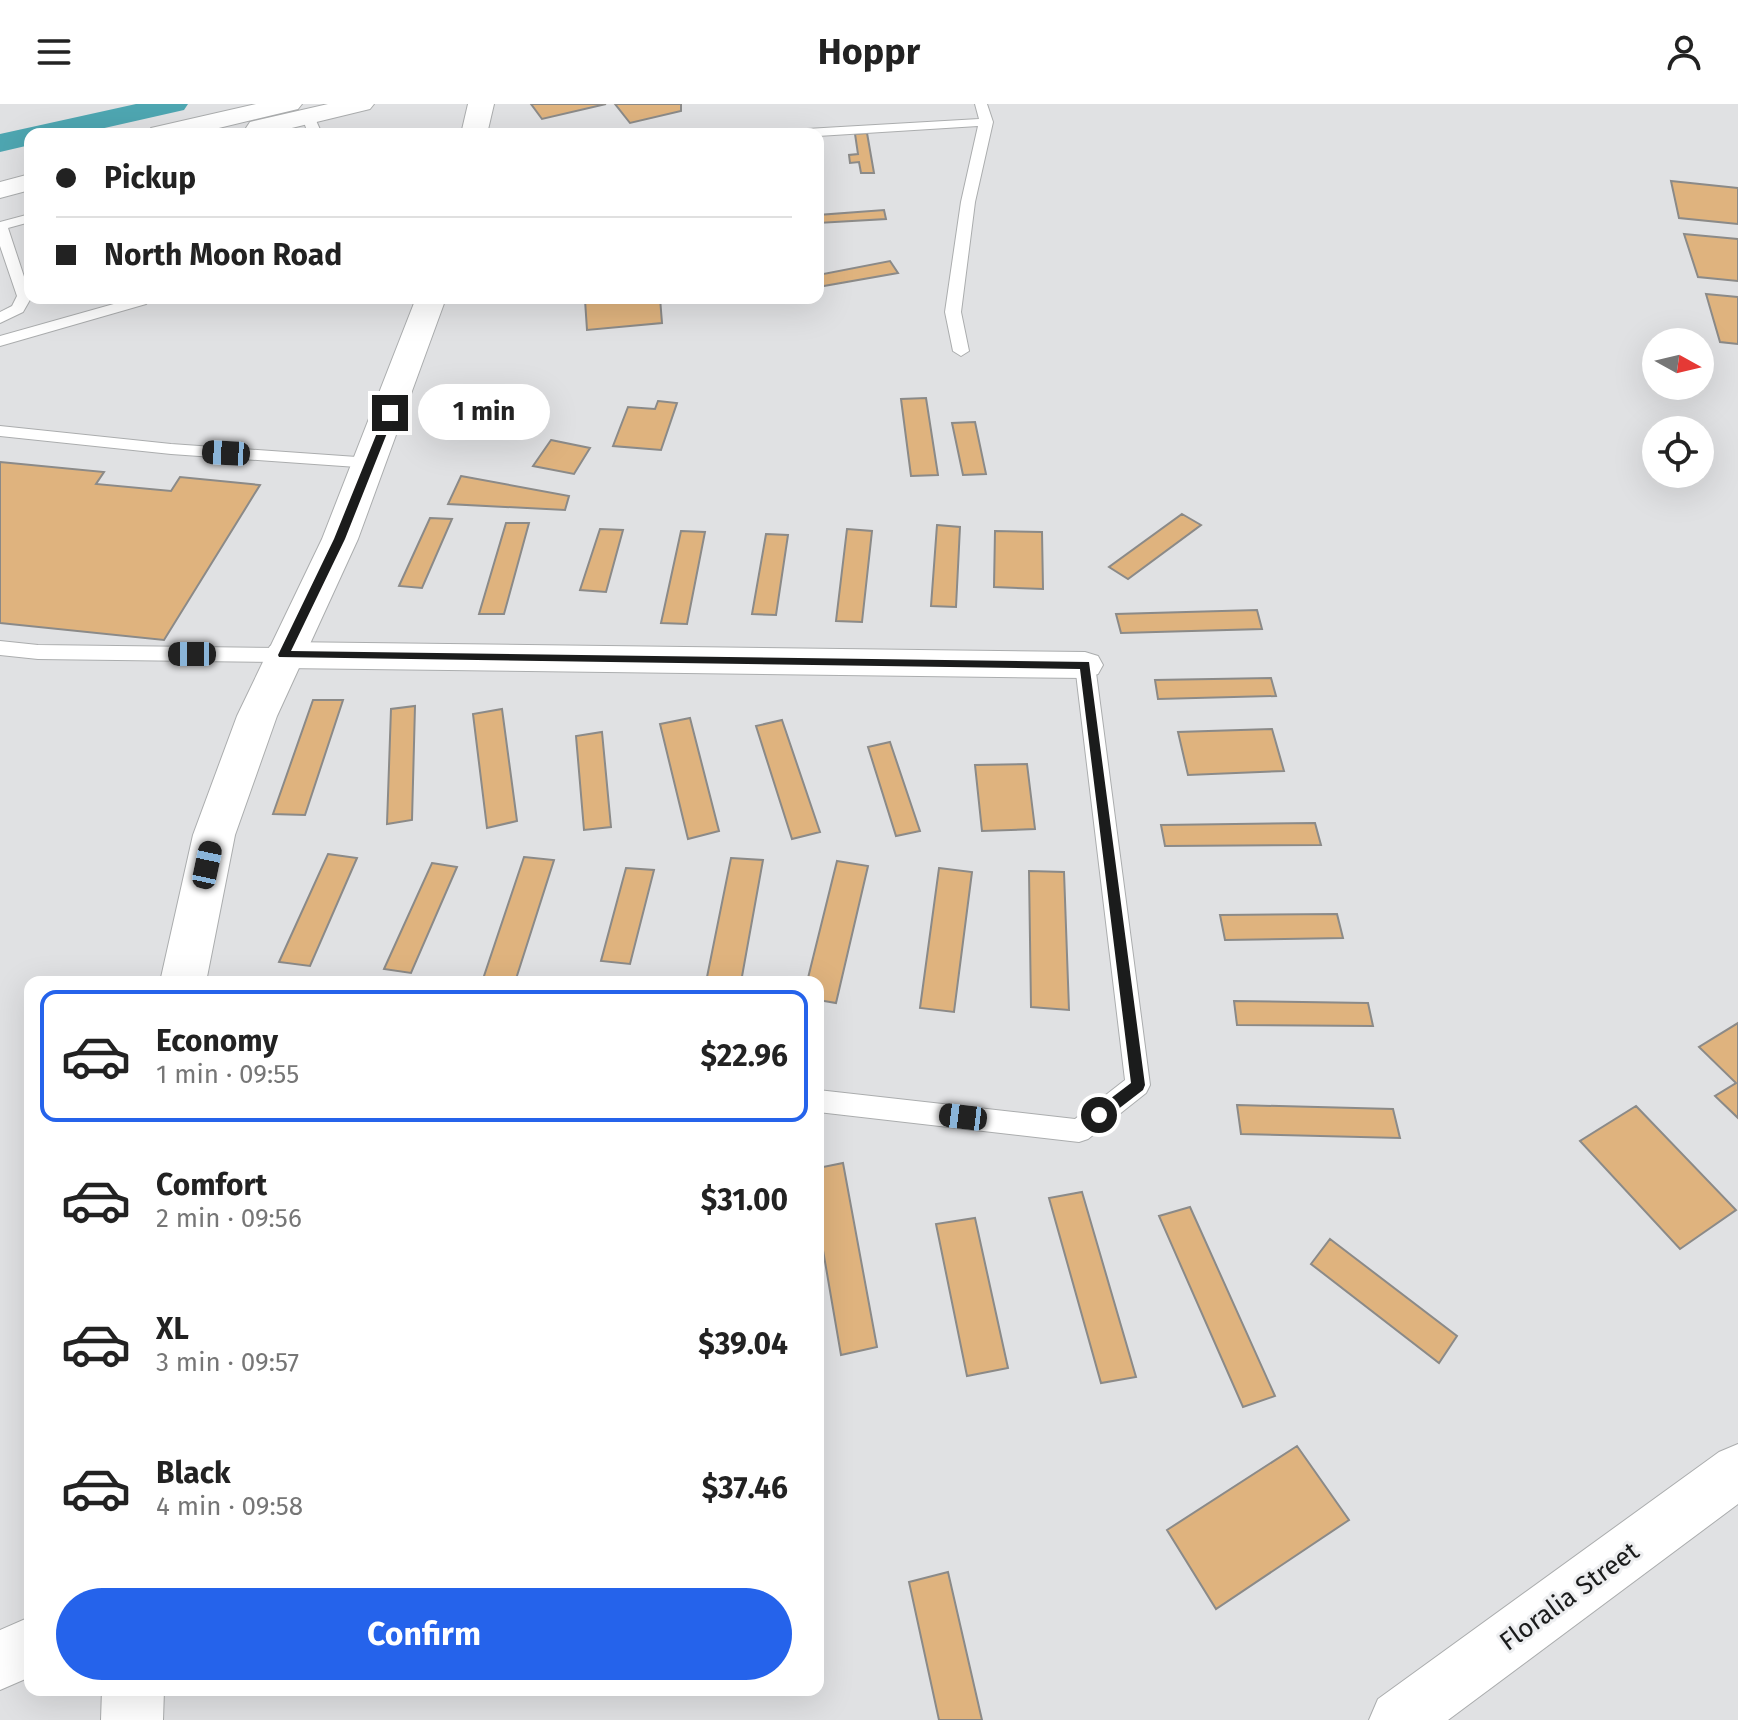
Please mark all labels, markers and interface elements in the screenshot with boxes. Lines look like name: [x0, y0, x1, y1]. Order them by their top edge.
icon: menu: [32, 30, 76, 74]
text: Hoppr: [818, 30, 920, 74]
icon: person: [1662, 30, 1706, 74]
text: Pickup: [104, 160, 196, 196]
text: North Moon Road: [104, 237, 342, 273]
north arrow: [1642, 328, 1714, 400]
map controls: [1642, 328, 1714, 488]
callout: 1 min: [418, 385, 550, 441]
route end: [372, 395, 408, 431]
text: 1 min: [453, 396, 515, 427]
button: locate: [1642, 416, 1714, 488]
car: [201, 440, 251, 466]
car: [168, 642, 216, 666]
car: [190, 839, 224, 891]
icon: car: [60, 1020, 132, 1092]
text: Economy: [156, 1023, 278, 1059]
text: $22.96: [701, 1038, 788, 1074]
text: 1 min · 09:55: [156, 1059, 299, 1090]
route start: [1081, 1097, 1117, 1133]
car: [938, 1102, 988, 1132]
icon: car: [60, 1164, 132, 1236]
text: Comfort: [156, 1167, 267, 1203]
text: $31.00: [701, 1182, 788, 1218]
text: 2 min · 09:56: [156, 1203, 302, 1234]
icon: car: [60, 1308, 132, 1380]
text: XL: [156, 1311, 189, 1347]
text: $39.04: [698, 1326, 788, 1362]
text: 3 min · 09:57: [156, 1347, 299, 1378]
icon: car: [60, 1452, 132, 1524]
text: Black: [156, 1455, 231, 1491]
text: $37.46: [702, 1470, 788, 1506]
text: 4 min · 09:58: [156, 1491, 303, 1522]
street label: Floralia Street: [1494, 1535, 1646, 1657]
button: Confirm: [56, 1588, 792, 1680]

